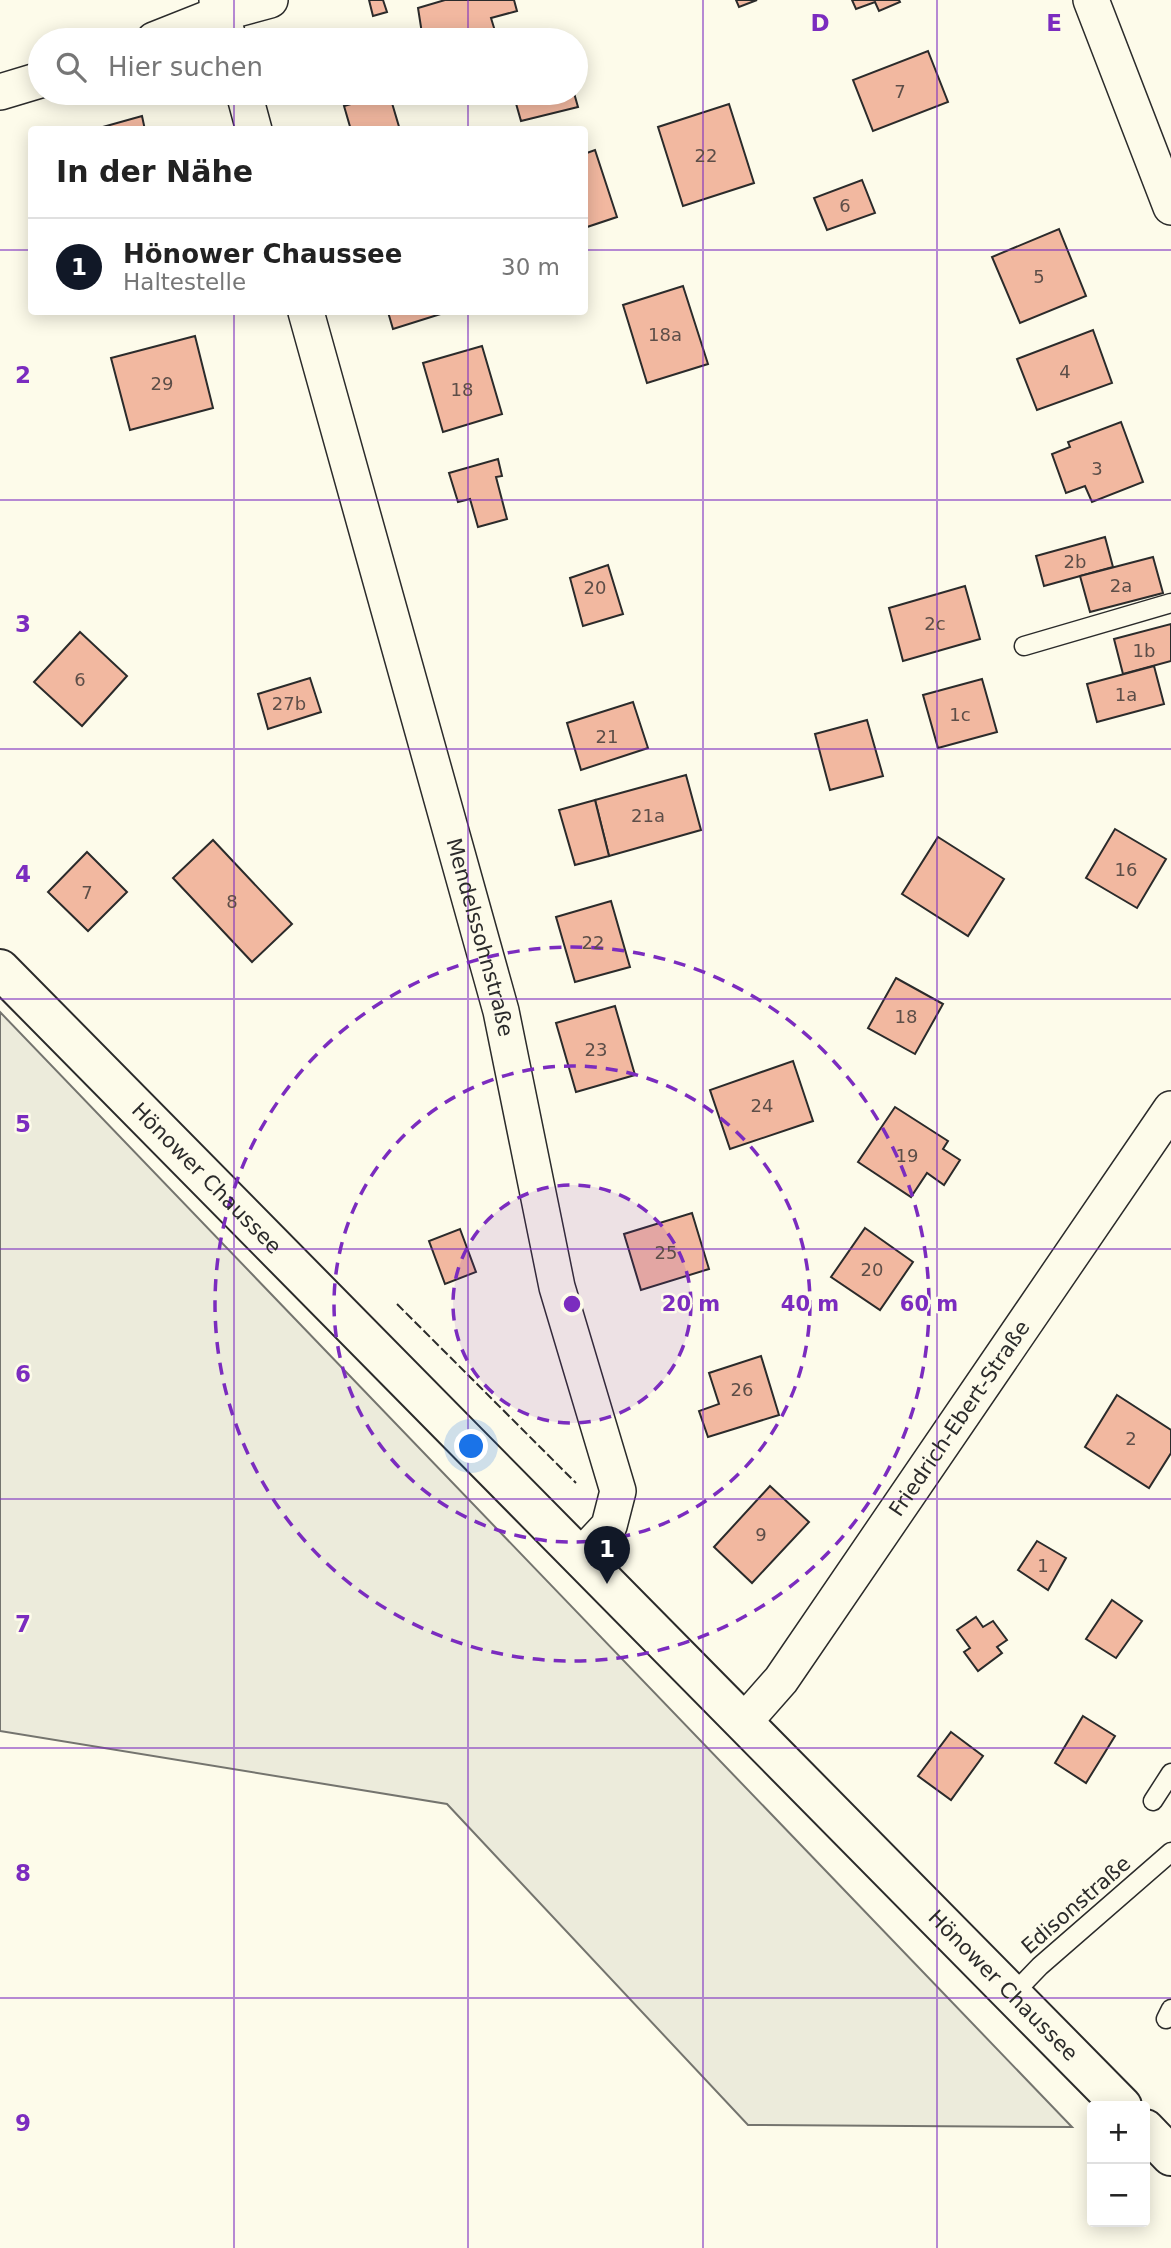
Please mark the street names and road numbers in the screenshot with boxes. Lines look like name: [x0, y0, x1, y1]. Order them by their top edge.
street label: Mendelssohnstraße: [441, 835, 518, 1039]
street label: Hönower Chaussee: [127, 1098, 286, 1259]
street label: Friedrich-Ebert-Straße: [884, 1316, 1035, 1521]
street label: Edisonstraße: [1017, 1851, 1135, 1959]
street label: Hönower Chaussee: [923, 1905, 1083, 2066]

